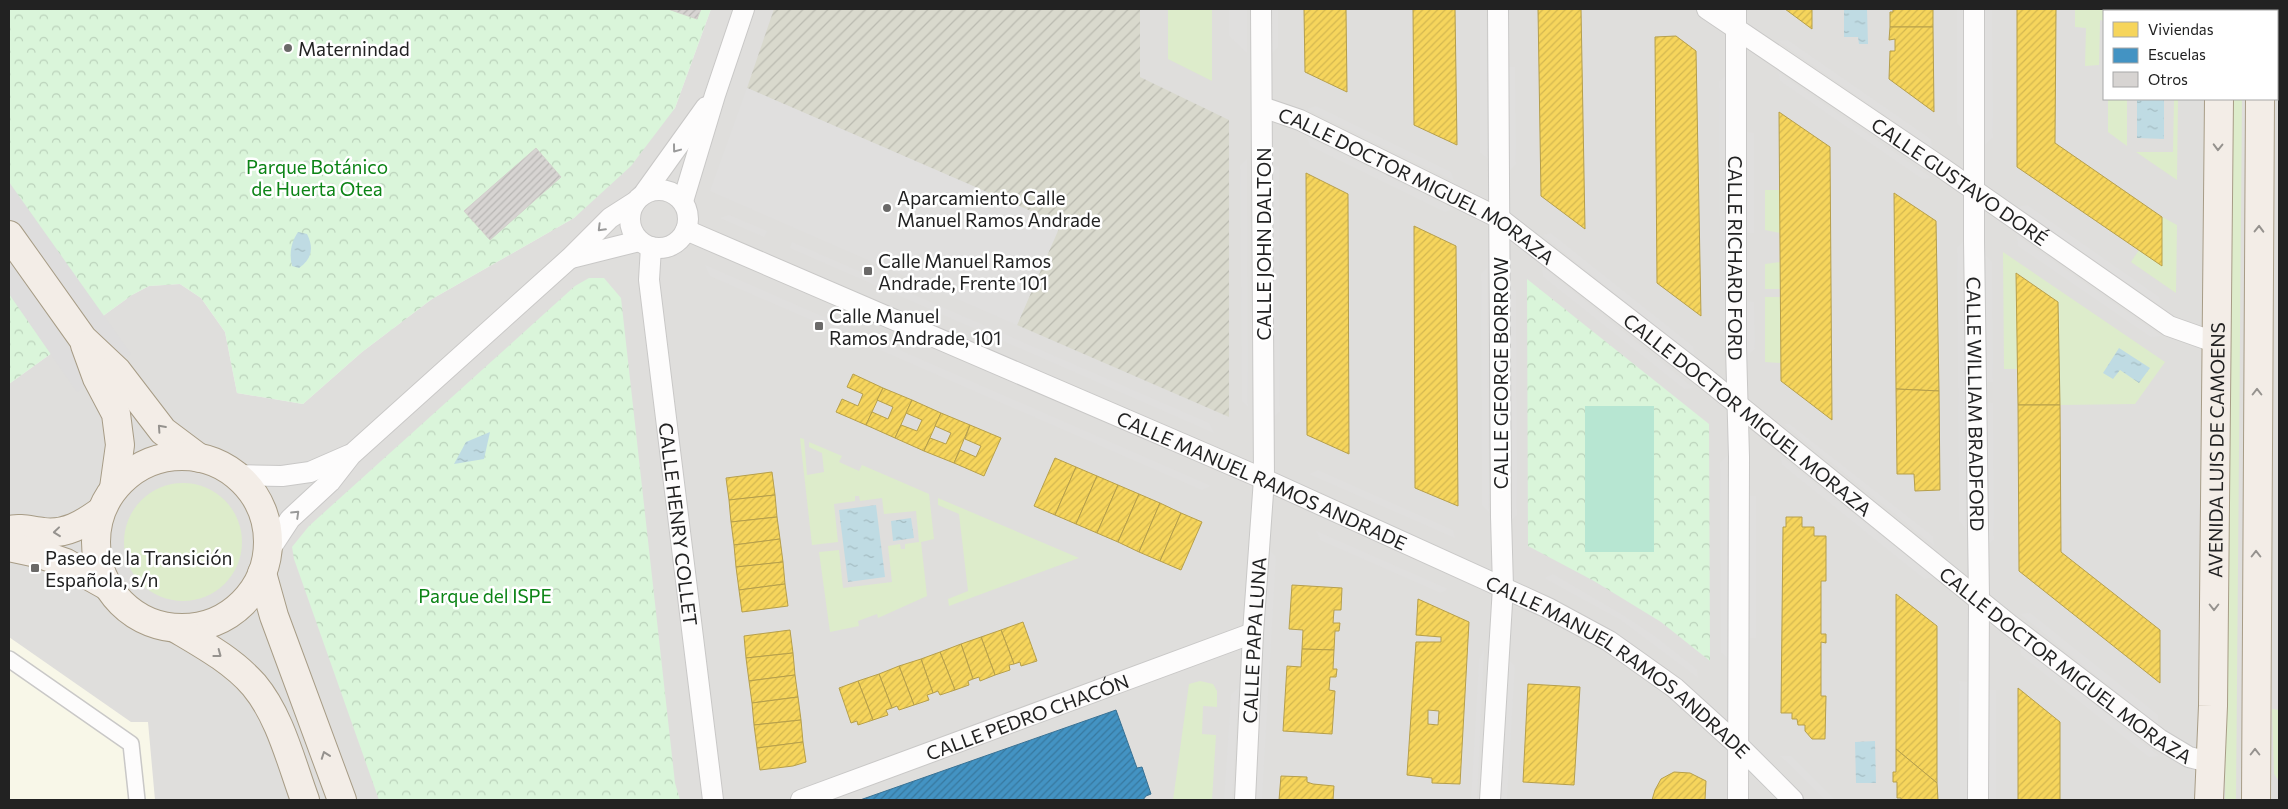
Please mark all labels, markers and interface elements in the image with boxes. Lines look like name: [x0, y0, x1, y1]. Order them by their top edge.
legend: [2103, 10, 2278, 100]
text: Viviendas: [2148, 20, 2214, 38]
place label: Maternindad: [298, 37, 410, 60]
marker: Maternindad: [282, 42, 294, 54]
text: Escuelas: [2148, 45, 2206, 63]
text: Otros: [2148, 70, 2188, 88]
street label: CALLE DOCTOR MIGUEL MORAZA: [1276, 102, 1559, 269]
street label: CALLE GUSTAVO DORÉ: [1867, 112, 2053, 250]
one-way arrow: [673, 143, 682, 153]
one-way arrow: [2213, 144, 2223, 152]
street label: CALLE JOHN DALTON: [1252, 147, 1275, 341]
park label: Parque Botánico de Huerta Otea: [246, 155, 388, 200]
street label: CALLE RICHARD FORD: [1724, 156, 1748, 361]
place label: Aparcamiento Calle Manuel Ramos Andrade: [897, 186, 1101, 231]
marker: Aparcamiento Calle Manuel Ramos Andrade: [881, 202, 893, 214]
one-way arrow: [598, 222, 607, 231]
one-way arrow: [2253, 225, 2264, 233]
place label: Calle Manuel Ramos Andrade, Frente 101: [878, 249, 1051, 294]
street label: CALLE GEORGE BORROW: [1489, 257, 1512, 489]
marker: Calle Manuel Ramos Andrade, Frente 101: [862, 265, 874, 277]
street label: CALLE WILLIAM BRADFORD: [1963, 276, 1990, 532]
place label: Calle Manuel Ramos Andrade, 101: [829, 304, 1001, 349]
street label: CALLE DOCTOR MIGUEL MORAZA: [1619, 308, 1877, 520]
marker: Calle Manuel Ramos Andrade, 101: [813, 320, 825, 332]
street label: AVENIDA LUIS DE CAMOENS: [2203, 322, 2228, 578]
one-way arrow: [2252, 387, 2262, 395]
street label: CALLE MANUEL RAMOS ANDRADE: [1114, 406, 1411, 554]
street label: CALLE HENRY COLLET: [655, 421, 703, 627]
one-way arrow: [158, 424, 167, 433]
one-way arrow: [290, 511, 299, 520]
one-way arrow: [53, 526, 61, 537]
place label: Paseo de la Transición Española, s/n: [45, 546, 232, 591]
one-way arrow: [2251, 550, 2261, 558]
street label: CALLE PAPA LUNA: [1237, 556, 1270, 724]
street label: CALLE DOCTOR MIGUEL MORAZA: [1935, 561, 2196, 768]
marker: Paseo de la Transición Española, s/n: [29, 562, 41, 574]
street label: CALLE MANUEL RAMOS ANDRADE: [1483, 570, 1755, 762]
park label: Parque del ISPE: [418, 584, 552, 607]
one-way arrow: [2208, 604, 2219, 612]
one-way arrow: [212, 649, 221, 657]
street label: CALLE PEDRO CHACÓN: [923, 669, 1132, 764]
one-way arrow: [2250, 747, 2260, 755]
one-way arrow: [321, 751, 331, 759]

